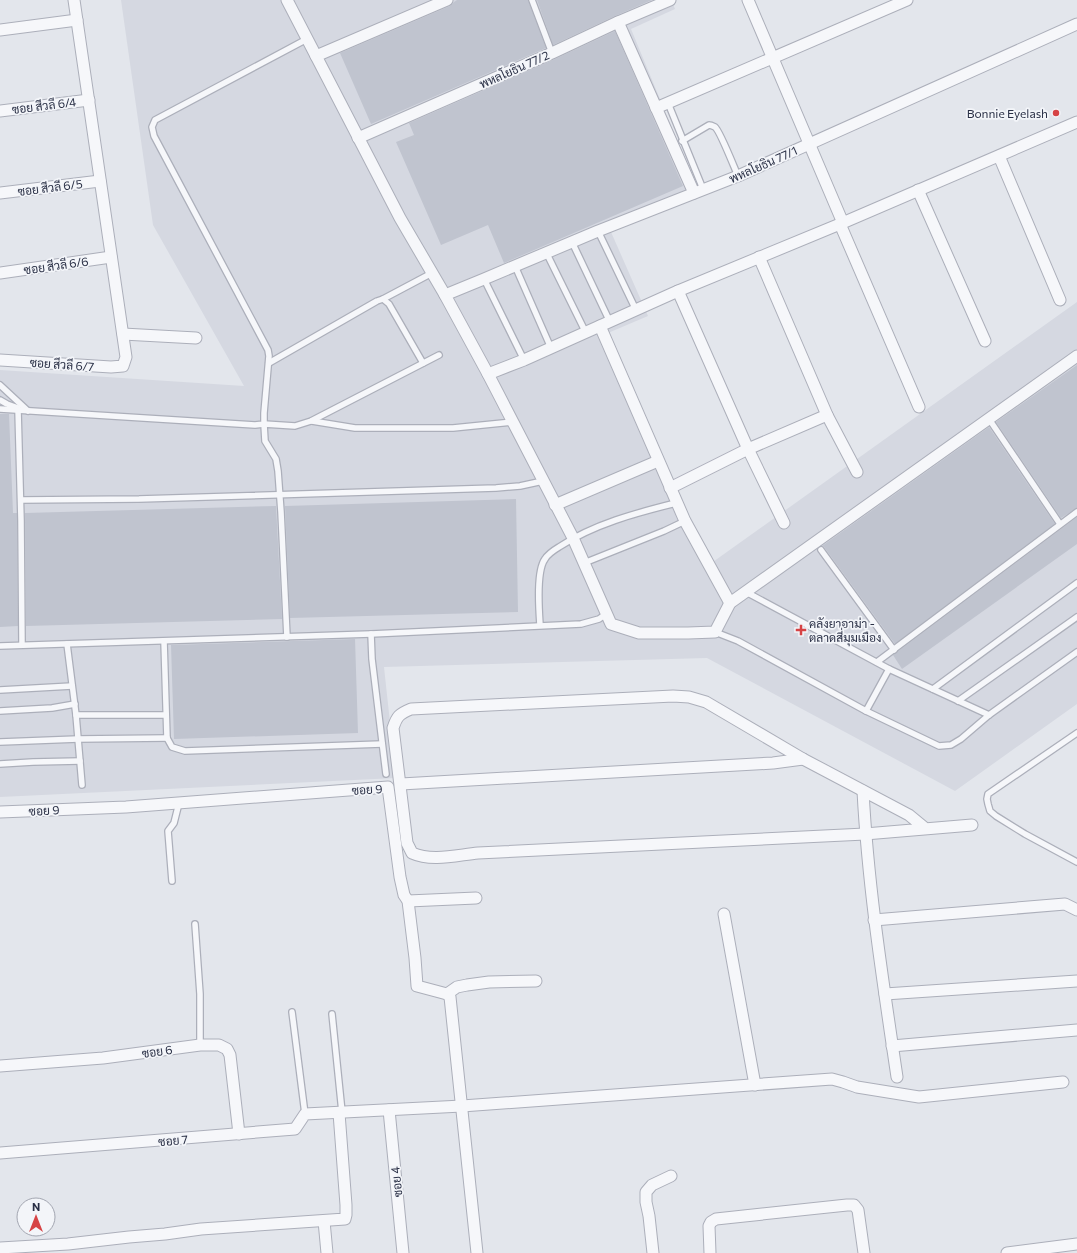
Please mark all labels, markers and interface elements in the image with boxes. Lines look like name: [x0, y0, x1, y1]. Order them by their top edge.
street label: พหลโยธิน 77/2: [477, 47, 551, 91]
street label: ซอย สีวลี 6/4: [11, 94, 77, 116]
place label: Bonnie Eyelash: [967, 106, 1048, 120]
marker: Bonnie Eyelash: [1051, 108, 1061, 118]
street label: พหลโยธิน 77/1: [727, 143, 799, 185]
street label: ซอย สีวลี 6/5: [17, 176, 83, 198]
street label: ซอย สีวลี 6/6: [23, 254, 89, 276]
street label: ซอย สีวลี 6/7: [29, 355, 95, 373]
place label: คลังยาอาม่า - ตลาดสี่มุมเมือง: [809, 616, 881, 647]
marker: คลังยาอาม่า - ตลาดสี่มุมเมือง: [796, 625, 806, 635]
street label: ซอย 9: [351, 781, 383, 797]
street label: ซอย 9: [28, 802, 60, 818]
street label: ซอย 6: [141, 1042, 173, 1060]
street label: ซอย 7: [157, 1132, 189, 1148]
street label: ซอย 4: [387, 1166, 405, 1198]
north arrow: [16, 1197, 56, 1237]
text: N: [32, 1200, 40, 1213]

